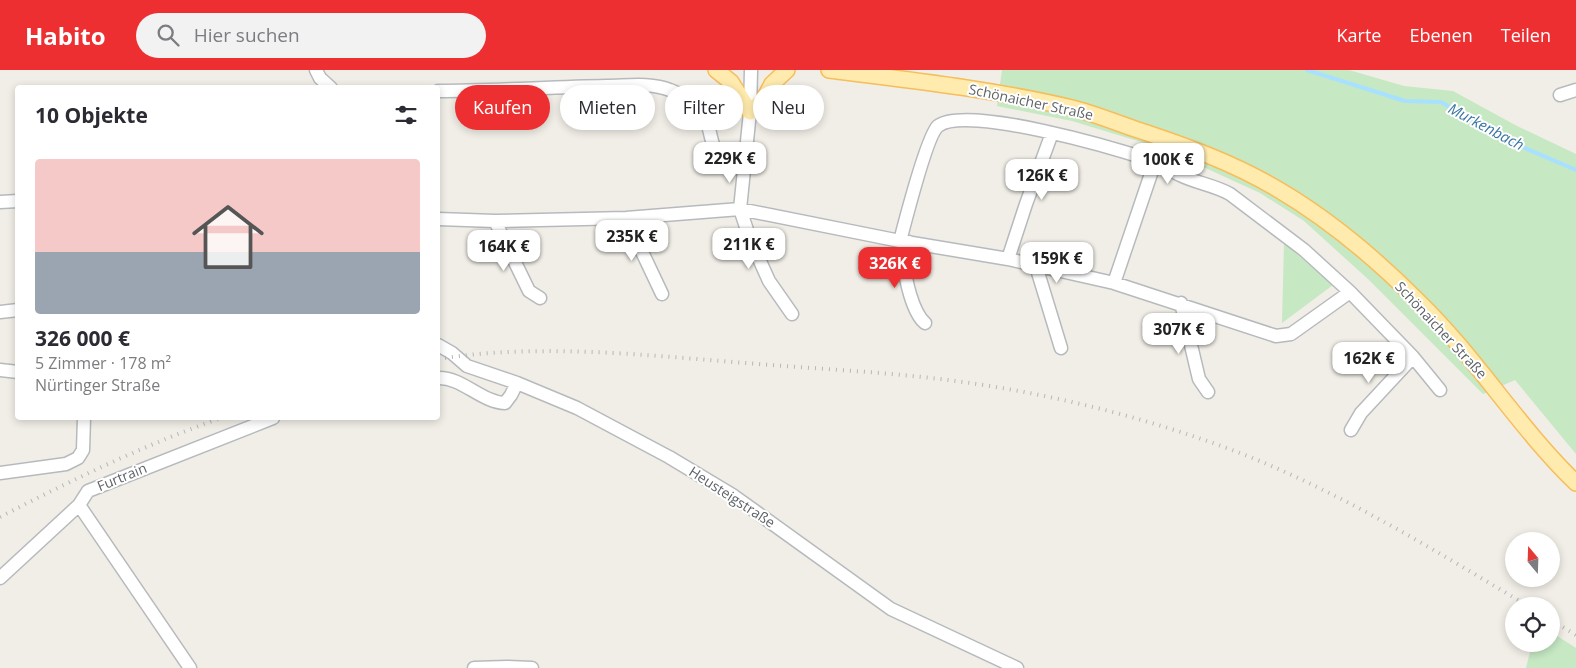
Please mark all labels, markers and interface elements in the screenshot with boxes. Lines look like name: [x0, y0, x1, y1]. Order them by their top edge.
search box: [136, 13, 486, 58]
text: Habito: [25, 19, 106, 52]
icon: search: [154, 21, 182, 49]
text: Hier suchen: [194, 22, 300, 48]
text: Karte: [1337, 23, 1381, 47]
text: Ebenen: [1409, 23, 1473, 47]
text: Teilen: [1501, 23, 1551, 47]
street label: Schönaicher Straße: [967, 79, 1095, 124]
chip: Kaufen: [455, 85, 550, 130]
chip: Mieten: [560, 85, 655, 130]
chip: Filter: [665, 85, 743, 130]
chip: Neu: [753, 85, 824, 130]
water label: Murkenbach: [1445, 98, 1528, 154]
text: 10 Objekte: [35, 101, 148, 129]
icon: filters: [392, 101, 420, 129]
pin: 229K €: [689, 142, 771, 184]
pin: 100K €: [1127, 142, 1209, 185]
text: 229K €: [704, 147, 756, 169]
text: 100K €: [1142, 148, 1194, 170]
pin: 126K €: [1001, 158, 1083, 201]
text: 126K €: [1016, 164, 1068, 186]
icon: home: [183, 192, 273, 282]
pin: 235K €: [591, 220, 673, 262]
text: 235K €: [606, 225, 658, 247]
pin: 211K €: [708, 228, 790, 270]
pin: 164K €: [463, 230, 545, 272]
text: 211K €: [723, 233, 775, 255]
text: 164K €: [478, 235, 530, 257]
pin: 159K €: [1016, 242, 1098, 284]
pin: 326K €: [854, 246, 936, 289]
text: 159K €: [1031, 247, 1083, 269]
text: 326K €: [869, 252, 921, 274]
street label: Schönaicher Straße: [1391, 277, 1492, 383]
pin: 307K €: [1138, 312, 1220, 355]
text: 307K €: [1153, 318, 1205, 340]
text: 326 000 €: [35, 324, 130, 352]
pin: 162K €: [1328, 342, 1410, 384]
text: 162K €: [1343, 347, 1395, 369]
text: 5 Zimmer · 178 m²: [35, 352, 171, 374]
text: Nürtinger Straße: [35, 374, 160, 396]
street label: Furtrain: [94, 458, 150, 495]
street label: Heusteigstraße: [686, 462, 779, 532]
north arrow: [1505, 532, 1560, 588]
map controls: [1505, 532, 1560, 652]
button: locate: [1505, 597, 1560, 652]

